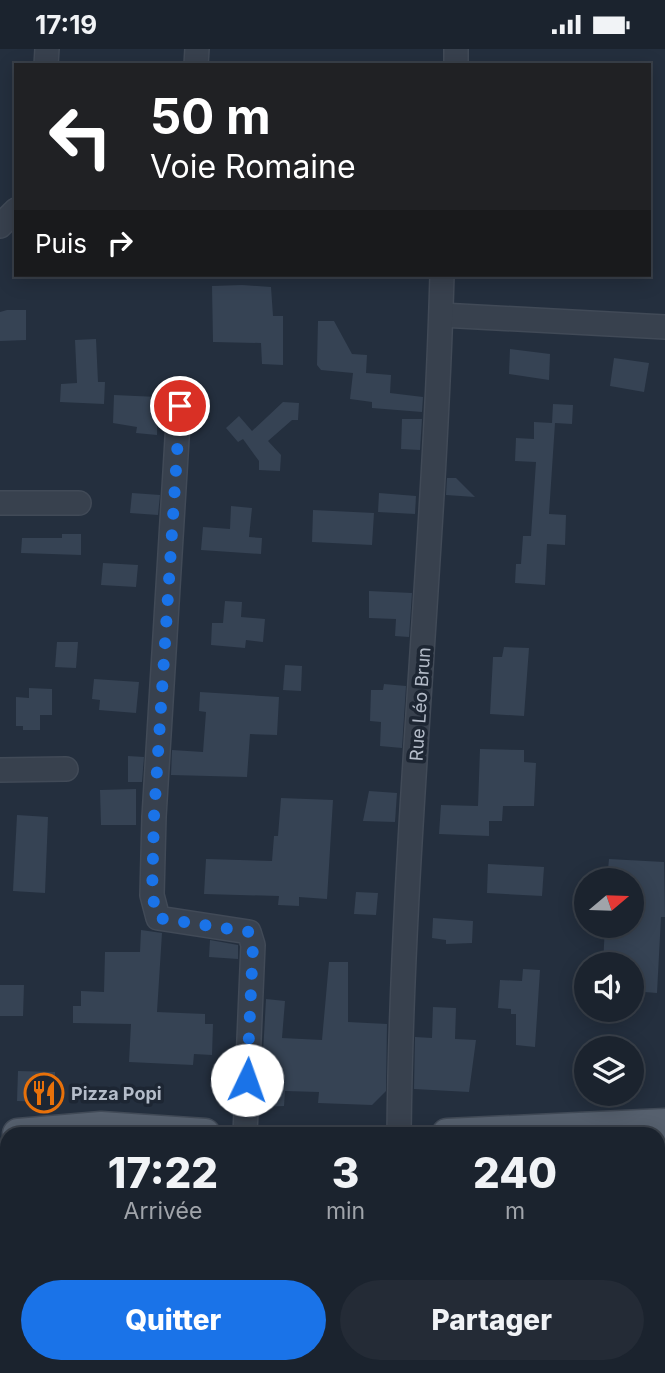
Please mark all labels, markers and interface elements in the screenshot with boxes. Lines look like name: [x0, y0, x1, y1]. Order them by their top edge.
text: 17:19: [35, 9, 97, 40]
text: 50 m: [150, 87, 271, 146]
icon: left: [35, 91, 126, 182]
text: Voie Romaine: [150, 147, 356, 186]
icon: right: [101, 224, 139, 262]
text: Puis: [35, 228, 87, 259]
pin: [150, 376, 210, 436]
icon: arrive: [161, 387, 199, 425]
street label: Rue Léo Brun: [406, 646, 434, 762]
north arrow: [574, 868, 644, 938]
map controls: [574, 868, 644, 1106]
button: sound: [574, 952, 644, 1022]
button: layers: [574, 1036, 644, 1106]
position arrow: [210, 1043, 284, 1117]
restaurant icon: Pizza Popi: [23, 1072, 65, 1114]
place label: Pizza Popi: [71, 1083, 162, 1104]
text: 17:22: [108, 1147, 218, 1198]
text: 3: [332, 1147, 359, 1198]
text: 240: [473, 1147, 557, 1198]
text: Arrivée: [124, 1197, 202, 1225]
text: min: [326, 1197, 365, 1225]
text: m: [505, 1197, 525, 1225]
button: Quitter: [21, 1280, 326, 1360]
button: Partager: [340, 1280, 644, 1360]

